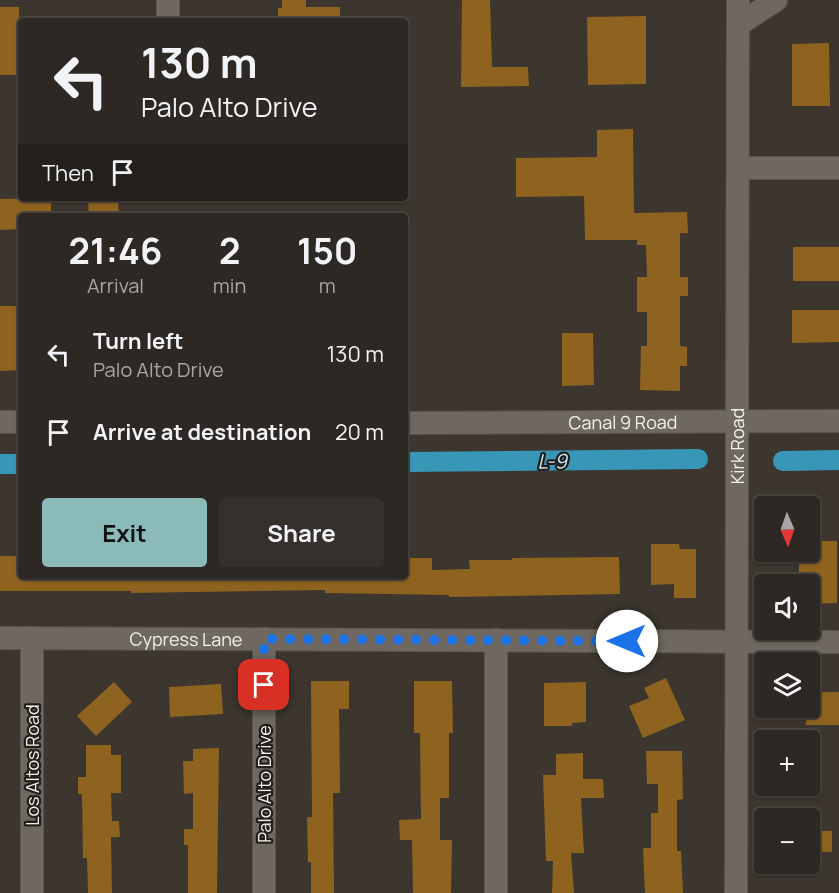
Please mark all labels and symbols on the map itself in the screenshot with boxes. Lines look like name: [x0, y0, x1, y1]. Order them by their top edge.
street label: Kirk Road: [725, 408, 749, 484]
street label: Canal 9 Road: [569, 410, 677, 434]
water label: L-9: [537, 447, 569, 475]
north arrow: [754, 496, 820, 562]
position arrow: [595, 609, 659, 673]
street label: Cypress Lane: [130, 627, 242, 651]
pin: [238, 659, 289, 710]
street label: Los Altos Road: [20, 704, 44, 826]
street label: Palo Alto Drive: [252, 725, 276, 843]

